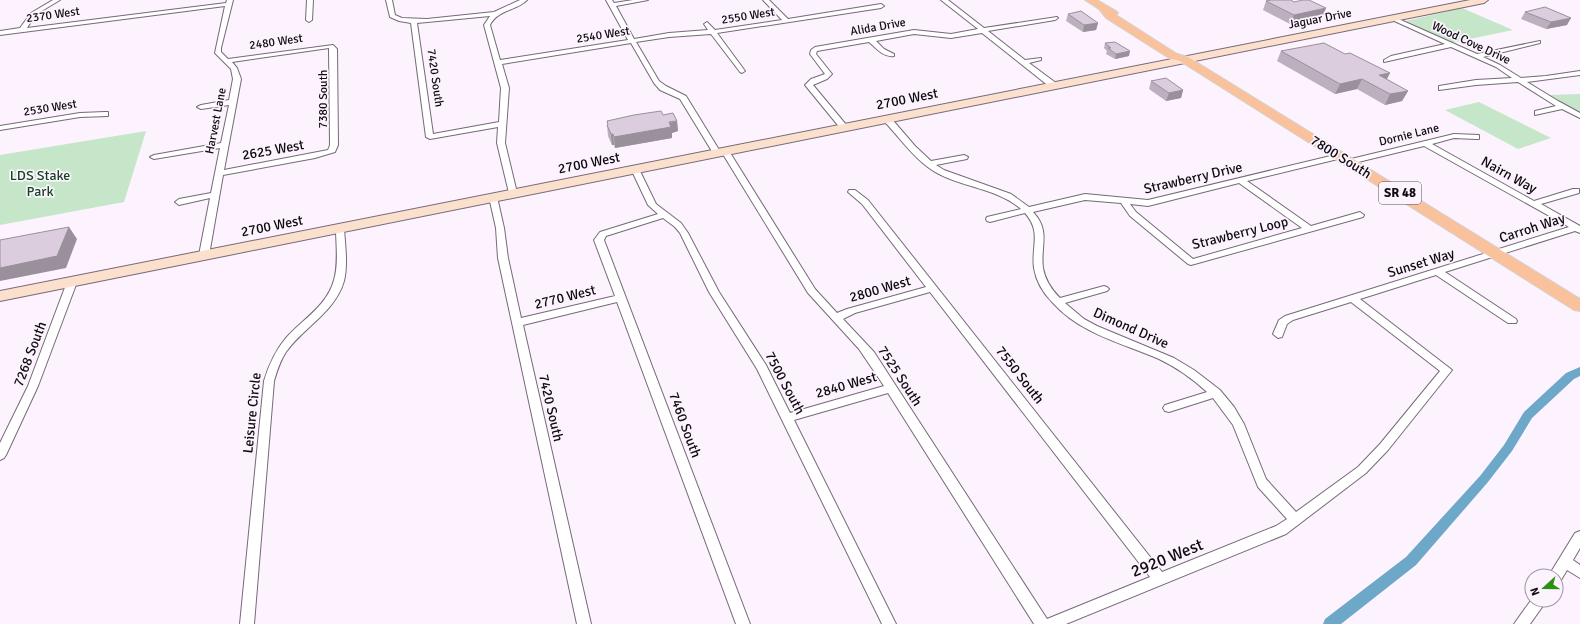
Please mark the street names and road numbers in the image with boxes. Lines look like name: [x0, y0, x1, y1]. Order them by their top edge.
street label: 2370 West: [25, 4, 81, 26]
street label: 2550 West: [720, 4, 776, 28]
street label: Jaguar Drive: [1287, 6, 1353, 32]
street label: Alida Drive: [849, 15, 907, 39]
street label: Wood Cove Drive: [1429, 18, 1513, 68]
street label: 2540 West: [575, 23, 631, 47]
street label: 2480 West: [248, 31, 304, 53]
street label: 7420 South: [423, 48, 447, 108]
street label: 7380 South: [316, 70, 331, 128]
street label: 2700 West: [875, 85, 939, 113]
street label: Harvest Lane: [202, 87, 230, 155]
street label: 2530 West: [22, 96, 78, 120]
street label: Dornie Lane: [1377, 120, 1441, 150]
street label: 7800 South: [1307, 132, 1375, 182]
street label: 2625 West: [241, 136, 305, 164]
street label: 2700 West: [557, 149, 621, 177]
street label: Nairn Way: [1478, 153, 1540, 197]
street label: Strawberry Drive: [1142, 158, 1244, 198]
road number: SR 48: [1379, 182, 1421, 204]
street label: Carroh Way: [1497, 209, 1568, 247]
street label: 2700 West: [240, 212, 304, 240]
street label: Strawberry Loop: [1190, 213, 1290, 253]
street label: Sunset Way: [1385, 245, 1457, 281]
street label: 2800 West: [848, 272, 913, 306]
street label: 2770 West: [533, 281, 598, 313]
street label: Dimond Drive: [1091, 304, 1171, 352]
street label: 7268 South: [10, 319, 50, 389]
street label: 7525 South: [874, 343, 926, 409]
street label: 7550 South: [992, 343, 1048, 407]
street label: 7500 South: [761, 349, 809, 417]
street label: 2840 West: [814, 368, 879, 402]
street label: Leisure Circle: [239, 372, 265, 454]
street label: 7420 South: [535, 373, 567, 443]
street label: 7460 South: [665, 390, 705, 460]
street label: 2920 West: [1128, 534, 1206, 582]

